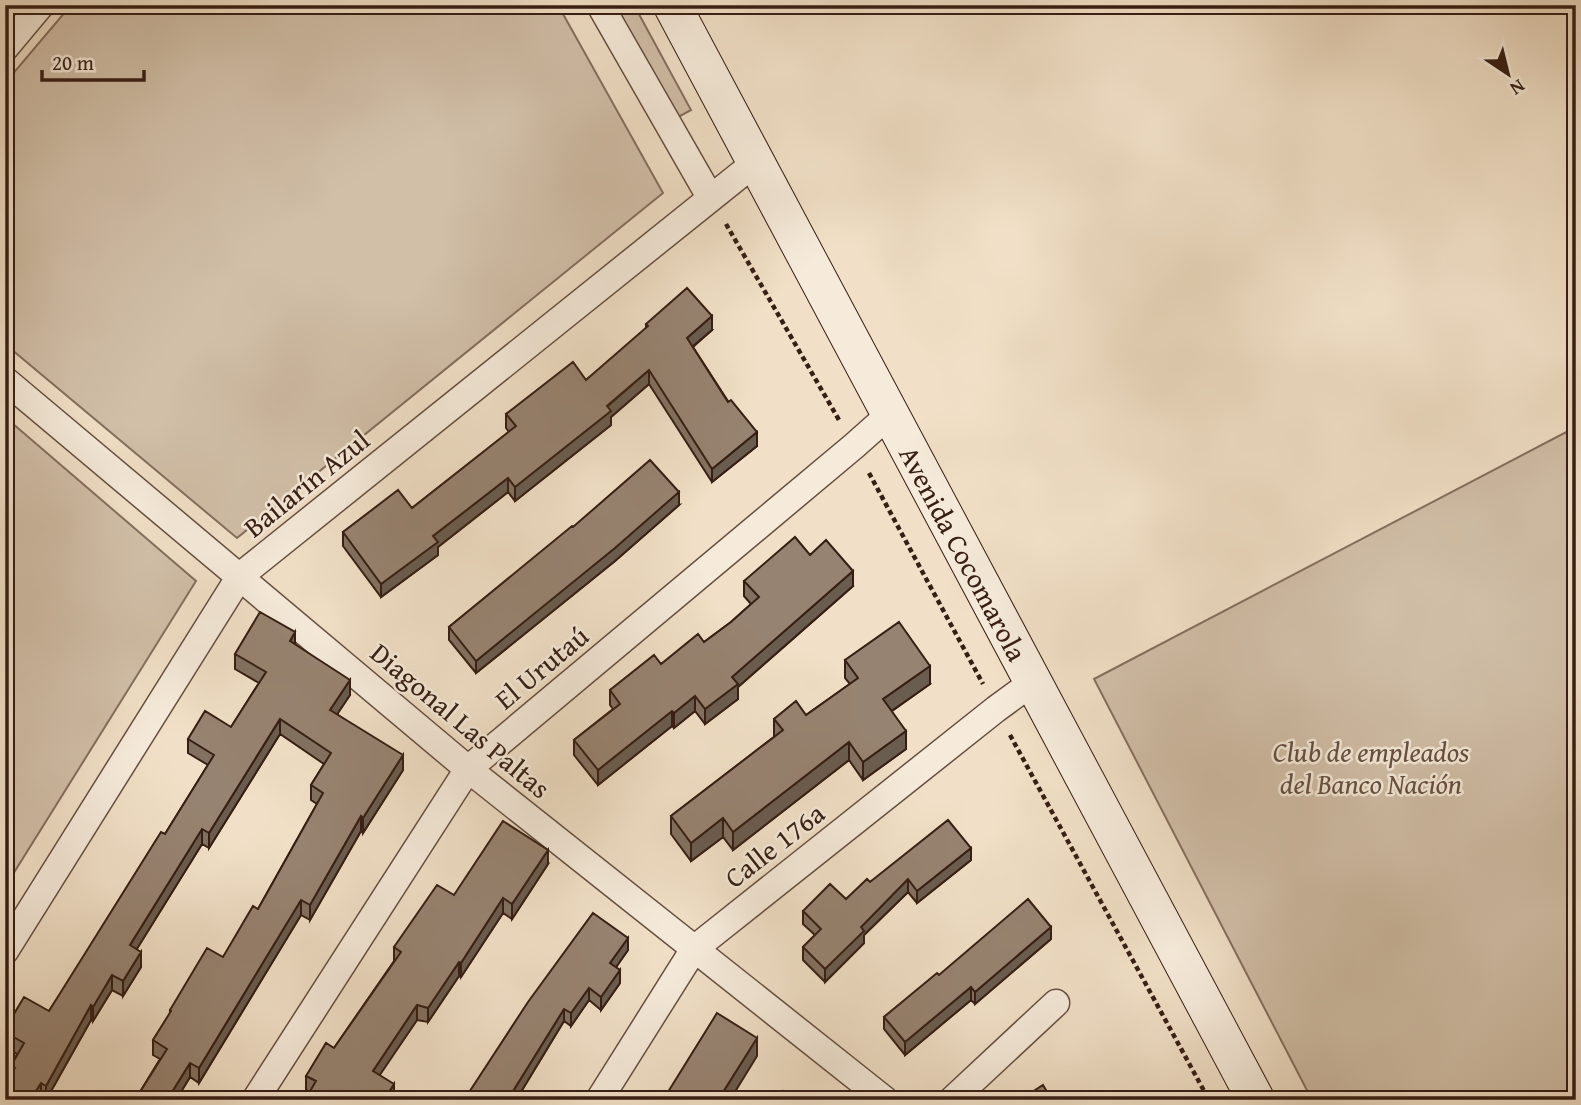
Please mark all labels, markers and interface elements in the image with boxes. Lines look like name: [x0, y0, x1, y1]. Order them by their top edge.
scale bar: [42, 38, 144, 82]
north arrow: [1472, 38, 1542, 108]
text: 20 m: [52, 47, 94, 78]
text: N: [1504, 73, 1531, 103]
street label: Bailarín Azul: [234, 419, 378, 547]
street label: Avenida Cocomarola: [890, 438, 1039, 669]
street label: El Urutaú: [485, 615, 597, 719]
street label: Diagonal Las Paltas: [362, 632, 560, 808]
park label: Club de empleados del Banco Nación: [1273, 731, 1469, 804]
street label: Calle 176a: [715, 792, 833, 897]

